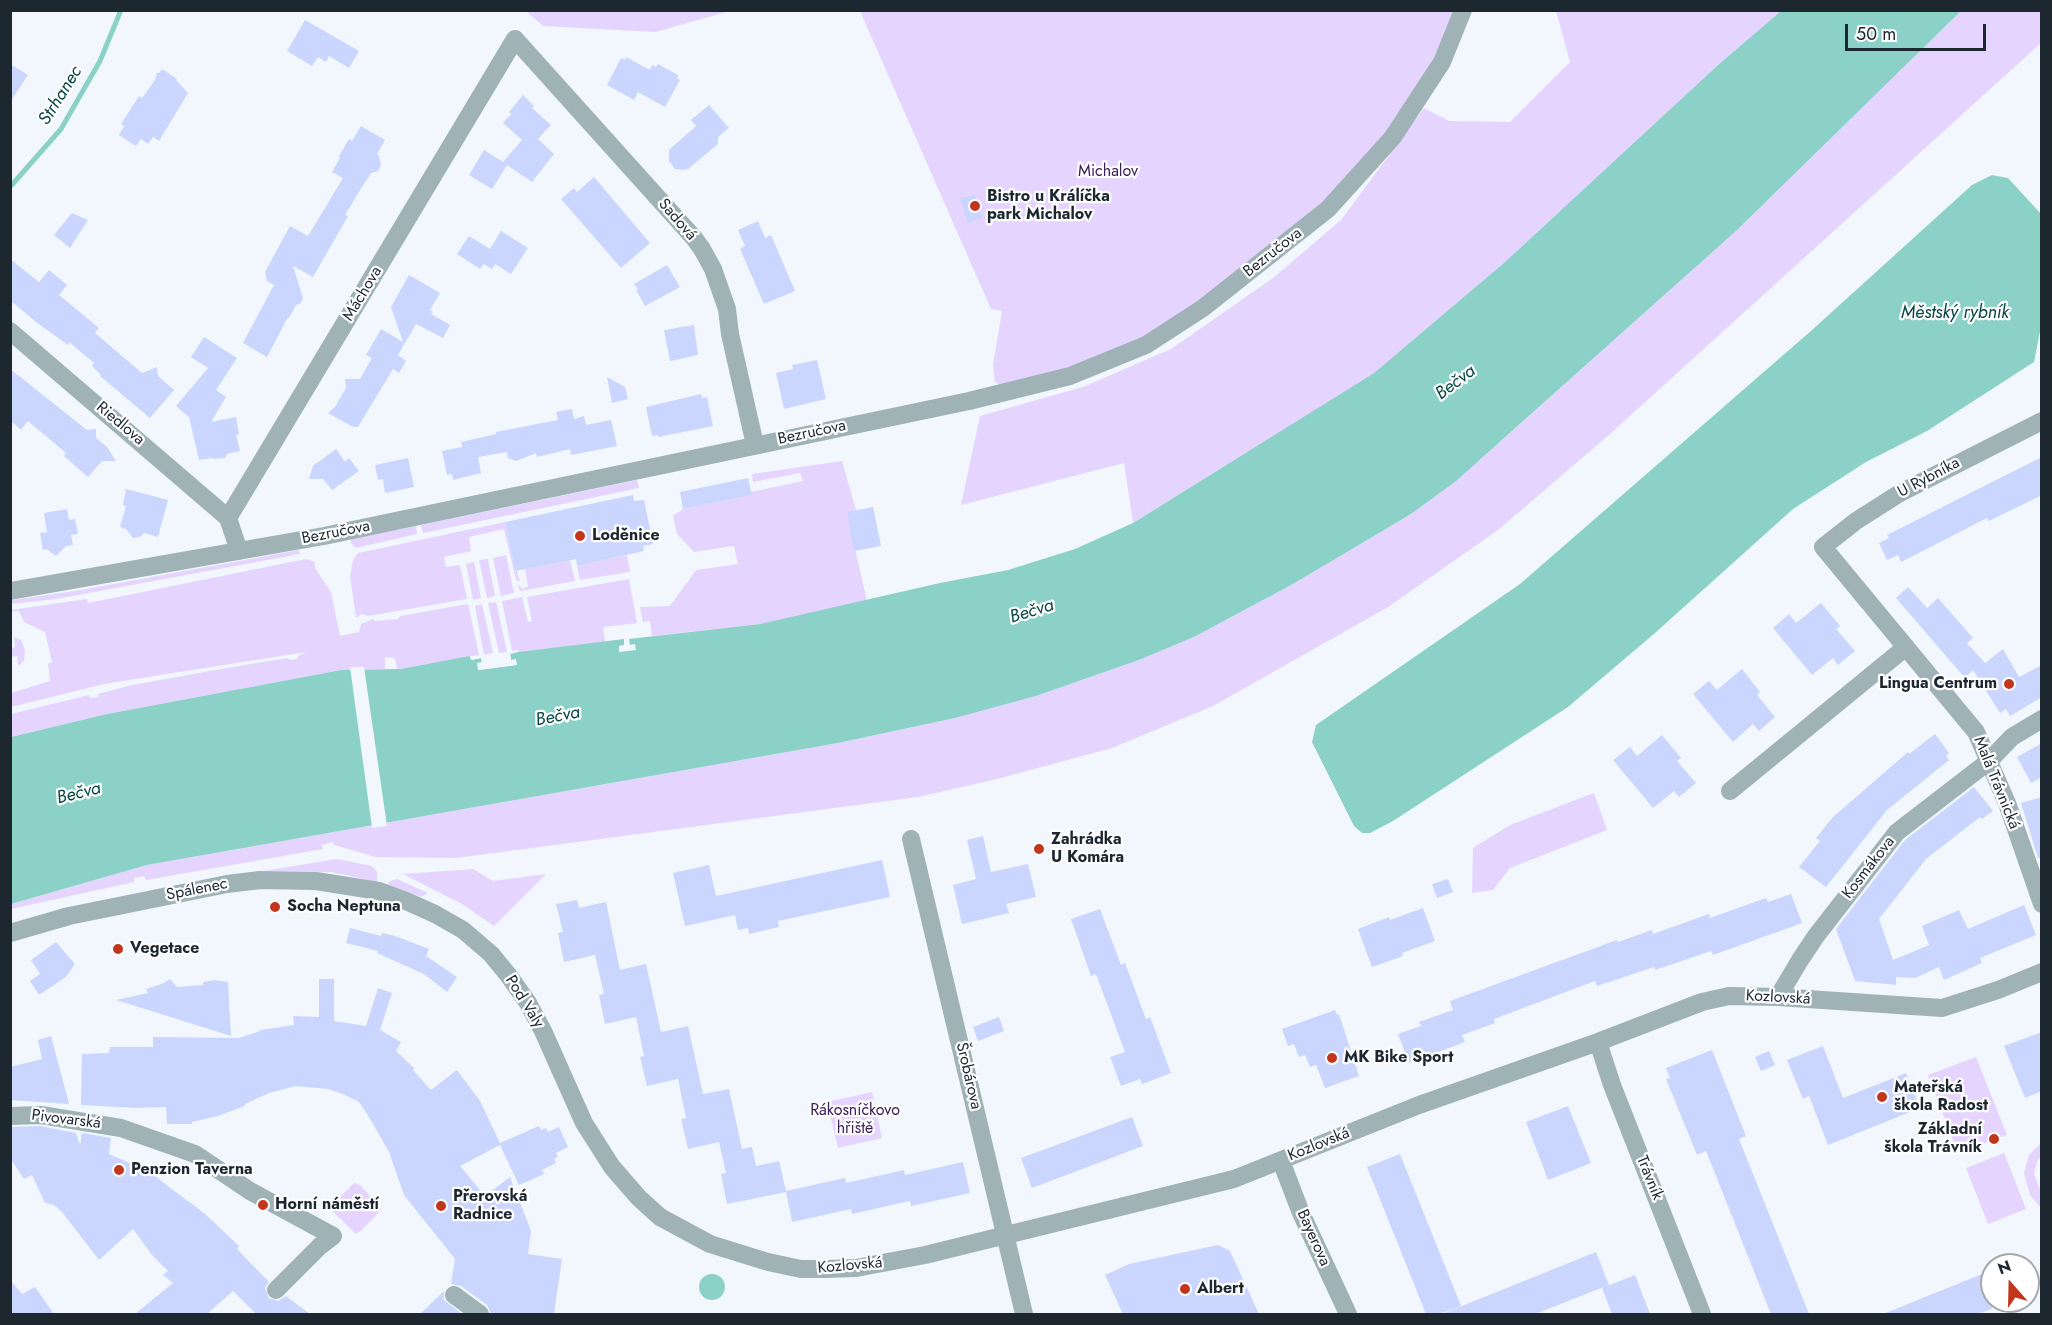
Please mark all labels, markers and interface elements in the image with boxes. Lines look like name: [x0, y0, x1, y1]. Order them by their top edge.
scale bar: [1848, 12, 1989, 50]
text: 50 m: [1856, 21, 1896, 47]
water label: Strhanec: [35, 63, 87, 129]
park label: Michalov: [1078, 162, 1138, 182]
place label: Bistro u Králíčka park Michalov: [987, 187, 1110, 225]
street label: Sadová: [654, 195, 700, 245]
marker: Bistro u Králíčka park Michalov: [968, 199, 982, 213]
street label: Bezručova: [1240, 224, 1306, 282]
street label: Máchova: [339, 263, 387, 325]
water label: Městský rybník: [1901, 303, 2009, 325]
water label: Bečva: [1432, 361, 1480, 405]
street label: Riedlova: [92, 398, 148, 450]
street label: Bezručova: [776, 416, 848, 450]
street label: U Rybníka: [1895, 454, 1963, 502]
street label: Bezručova: [300, 517, 372, 549]
place label: Loděnice: [592, 526, 660, 546]
marker: Loděnice: [573, 529, 587, 543]
water label: Bečva: [1007, 595, 1057, 629]
place label: Lingua Centrum: [1879, 674, 1997, 694]
marker: Lingua Centrum: [2002, 677, 2016, 691]
water label: Bečva: [534, 702, 582, 732]
street label: Malá Trávnická: [1969, 734, 2023, 832]
water label: Bečva: [55, 778, 103, 810]
place label: Zahrádka U Komára: [1051, 830, 1124, 868]
street label: Kosmákova: [1839, 833, 1899, 903]
marker: Zahrádka U Komára: [1032, 842, 1046, 856]
street label: Spálenec: [165, 875, 229, 905]
place label: Socha Neptuna: [287, 897, 401, 917]
marker: Socha Neptuna: [268, 900, 282, 914]
place label: Vegetace: [130, 939, 199, 959]
marker: Vegetace: [111, 942, 125, 956]
street label: Pod Valy: [500, 972, 548, 1032]
street label: Kozlovská: [1745, 987, 1811, 1009]
street label: Šrobárova: [951, 1041, 985, 1111]
place label: MK Bike Sport: [1344, 1048, 1453, 1068]
marker: MK Bike Sport: [1325, 1051, 1339, 1065]
place label: Mateřská škola Radost: [1894, 1078, 1988, 1116]
marker: Mateřská škola Radost: [1875, 1090, 1889, 1104]
park label: Rákosníčkovo hřiště: [810, 1101, 900, 1139]
street label: Pivovarská: [30, 1106, 102, 1134]
place label: Základní škola Trávník: [1884, 1120, 1982, 1158]
street label: Kozlovská: [1285, 1124, 1353, 1166]
marker: Základní škola Trávník: [1987, 1132, 2001, 1146]
street label: Trávník: [1631, 1153, 1667, 1203]
place label: Penzion Taverna: [131, 1160, 253, 1180]
marker: Penzion Taverna: [112, 1163, 126, 1177]
place label: Přerovská Radnice: [453, 1187, 527, 1225]
place label: Horní náměstí: [275, 1195, 379, 1215]
marker: Horní náměstí: [256, 1198, 270, 1212]
marker: Přerovská Radnice: [434, 1199, 448, 1213]
street label: Bayerova: [1292, 1207, 1334, 1269]
north arrow: [1980, 1253, 2040, 1313]
street label: Kozlovská: [817, 1254, 883, 1278]
text: N: [1994, 1255, 2014, 1280]
place label: Albert: [1197, 1279, 1244, 1299]
marker: Albert: [1178, 1282, 1192, 1296]

